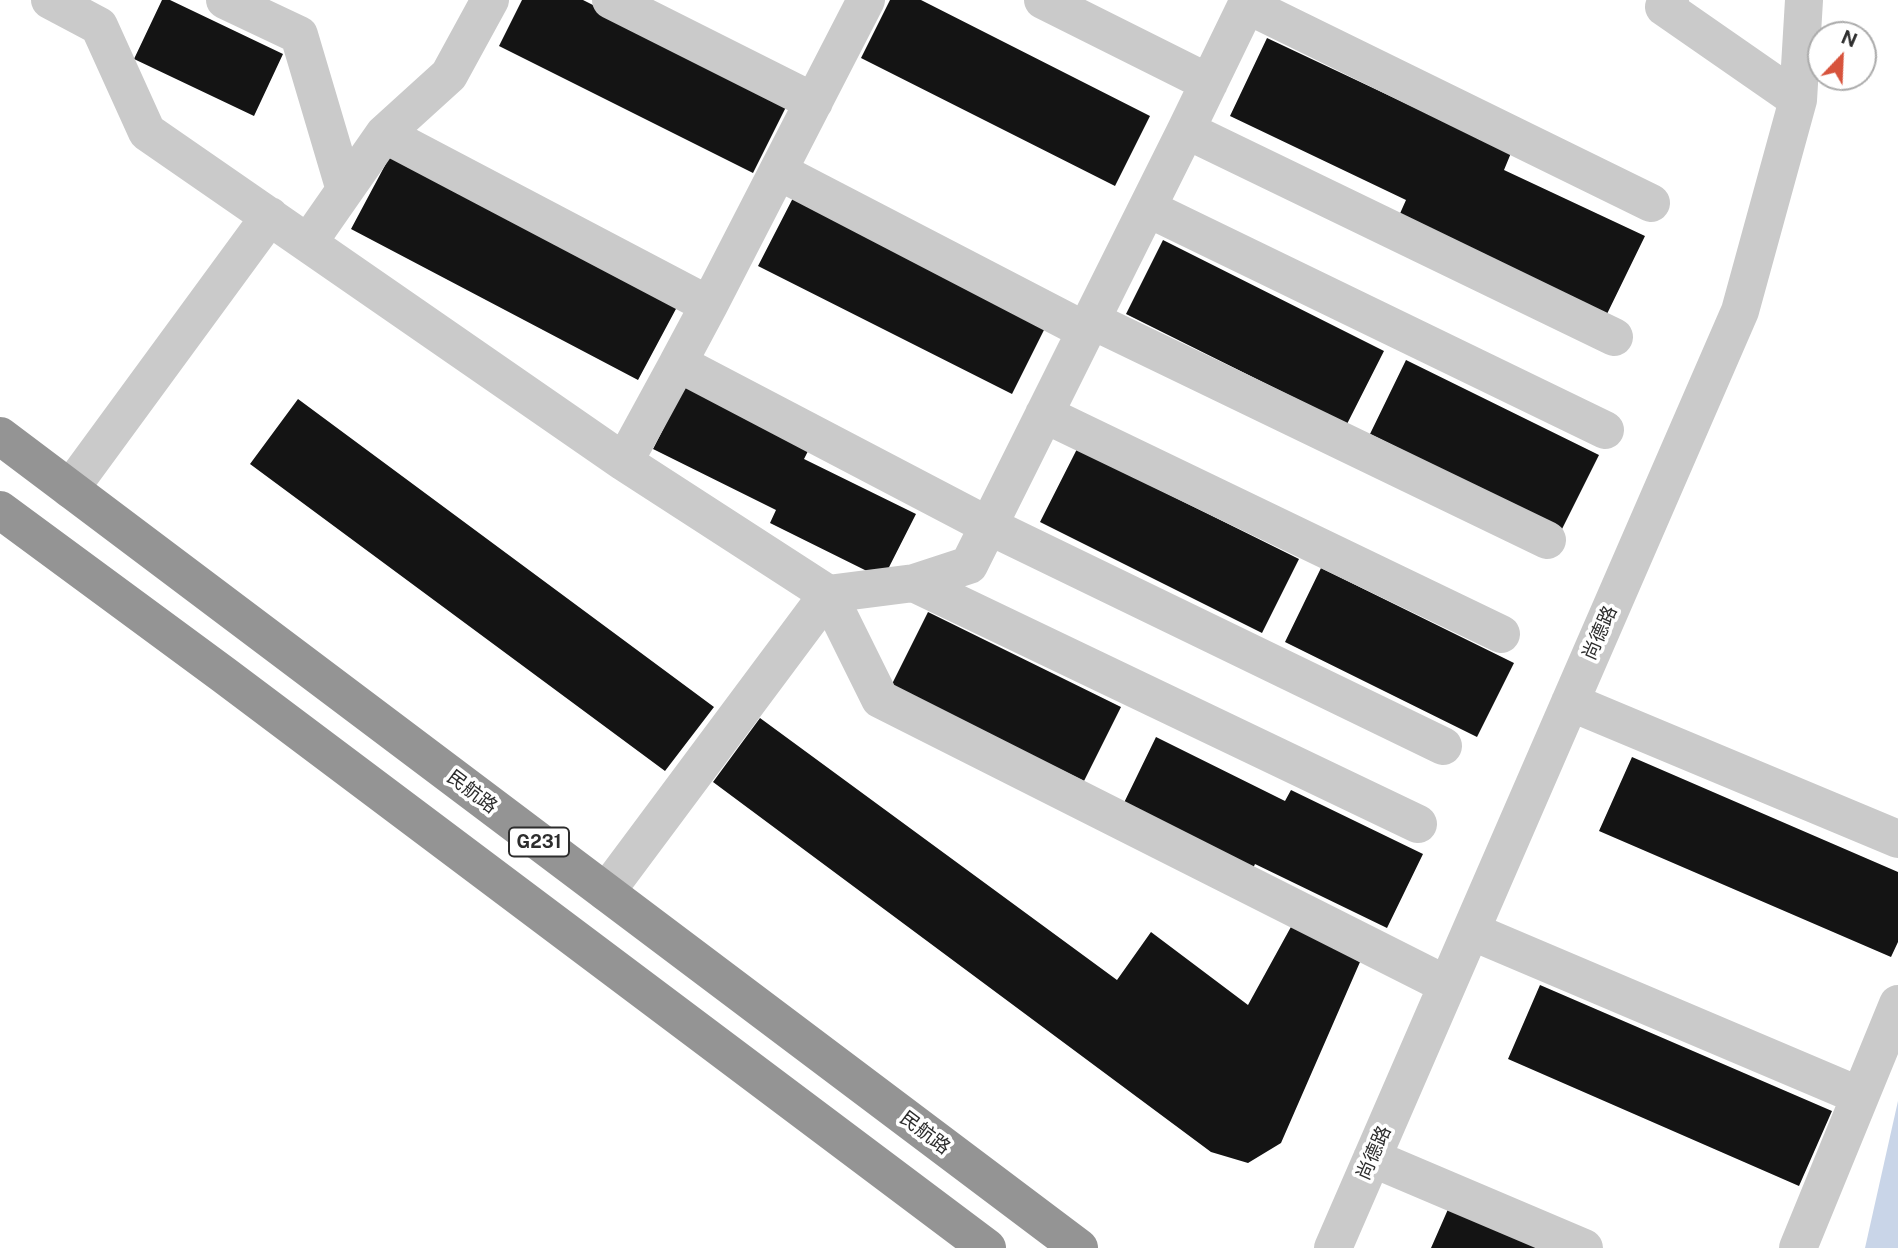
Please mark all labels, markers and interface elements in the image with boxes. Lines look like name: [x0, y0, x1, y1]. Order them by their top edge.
north arrow: [1807, 21, 1877, 91]
text: N: [1838, 25, 1861, 52]
street label: 尚德路: [1578, 602, 1622, 664]
street label: 民航路: [442, 766, 502, 818]
road number: G231: [509, 828, 569, 856]
street label: 民航路: [895, 1107, 955, 1159]
street label: 尚德路: [1352, 1122, 1396, 1184]

